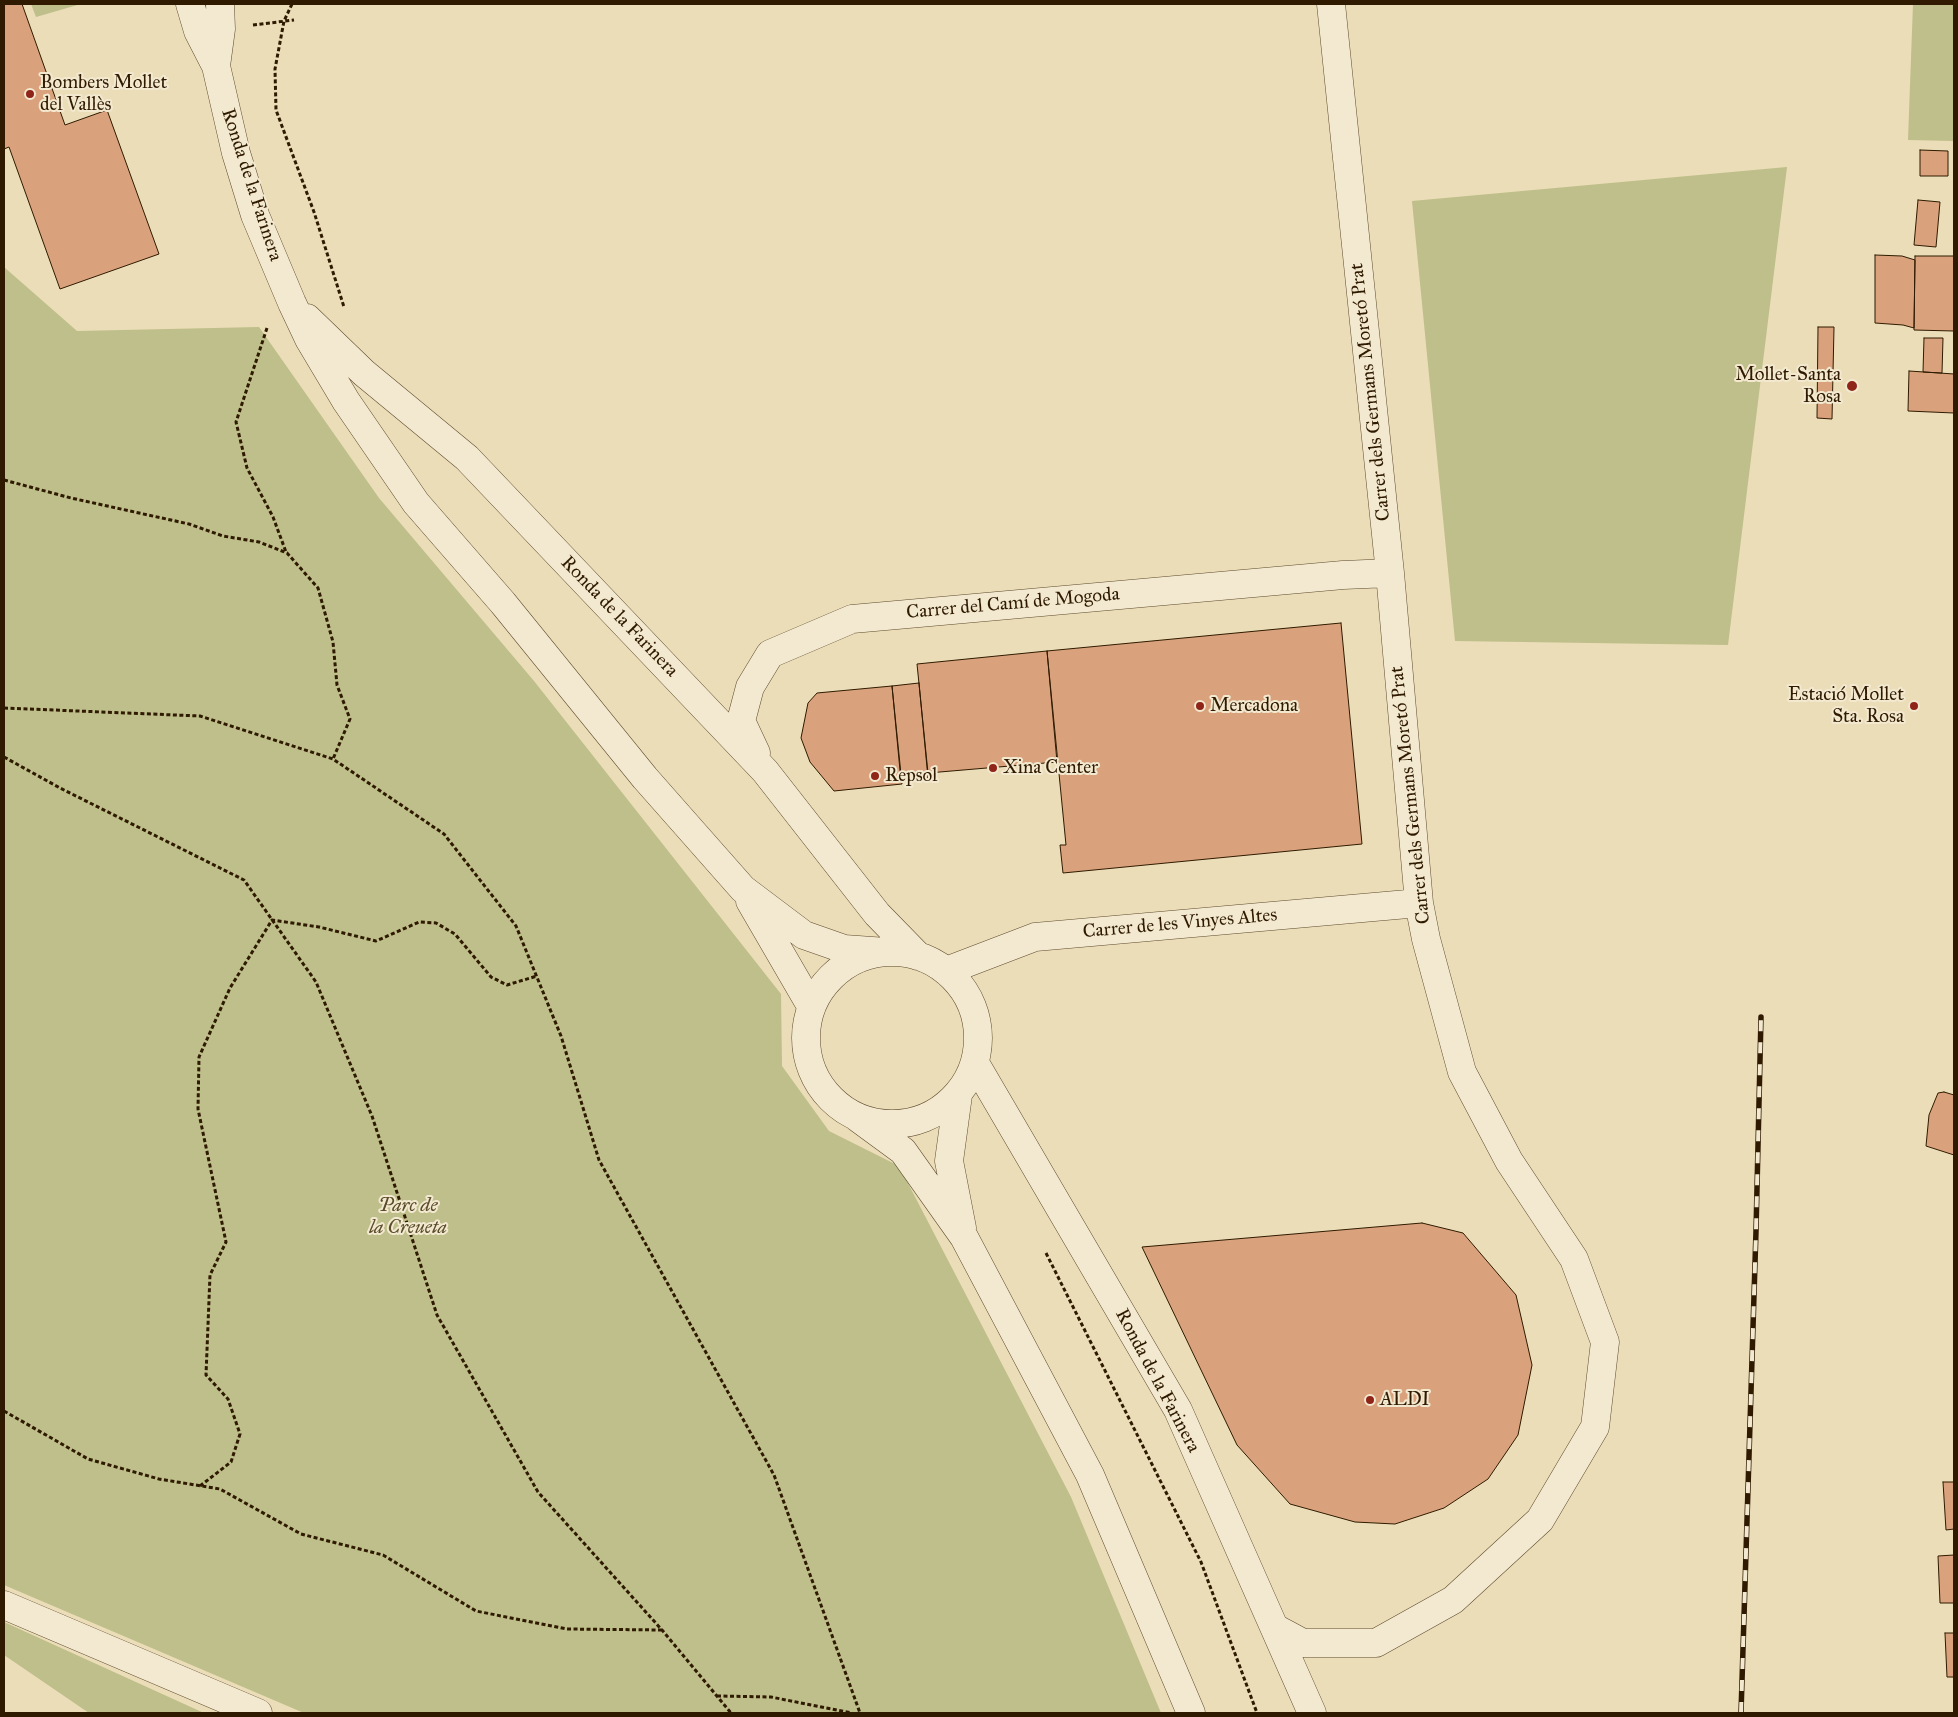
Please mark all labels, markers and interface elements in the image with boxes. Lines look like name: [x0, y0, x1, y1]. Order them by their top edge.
place label: Bombers Mollet del Vallès: [40, 72, 167, 116]
marker: Bombers Mollet del Vallès: [24, 88, 36, 100]
street label: Ronda de la Farinera: [216, 106, 286, 264]
street label: Carrer dels Germans Moretó Prat: [1346, 262, 1396, 522]
place label: Mollet-Santa Rosa: [1735, 364, 1841, 408]
marker: Mollet-Santa Rosa: [1845, 379, 1859, 393]
street label: Ronda de la Farinera: [555, 552, 683, 682]
street label: Carrer del Camí de Mogoda: [905, 583, 1121, 625]
street label: Carrer dels Germans Moretó Prat: [1386, 665, 1436, 925]
place label: Estació Mollet Sta. Rosa: [1788, 684, 1904, 728]
place label: Mercadona: [1210, 695, 1298, 717]
marker: Mercadona: [1194, 700, 1206, 712]
marker: Estació Mollet Sta. Rosa: [1908, 700, 1920, 712]
place label: Xina Center: [1003, 757, 1098, 779]
marker: Xina Center: [987, 762, 999, 774]
place label: Repsol: [885, 765, 937, 787]
marker: Repsol: [869, 770, 881, 782]
street label: Carrer de les Vinyes Altes: [1082, 904, 1278, 944]
park label: Parc de la Creueta: [369, 1195, 447, 1239]
street label: Ronda de la Farinera: [1110, 1305, 1204, 1457]
place label: ALDI: [1380, 1389, 1430, 1411]
marker: ALDI: [1364, 1394, 1376, 1406]

